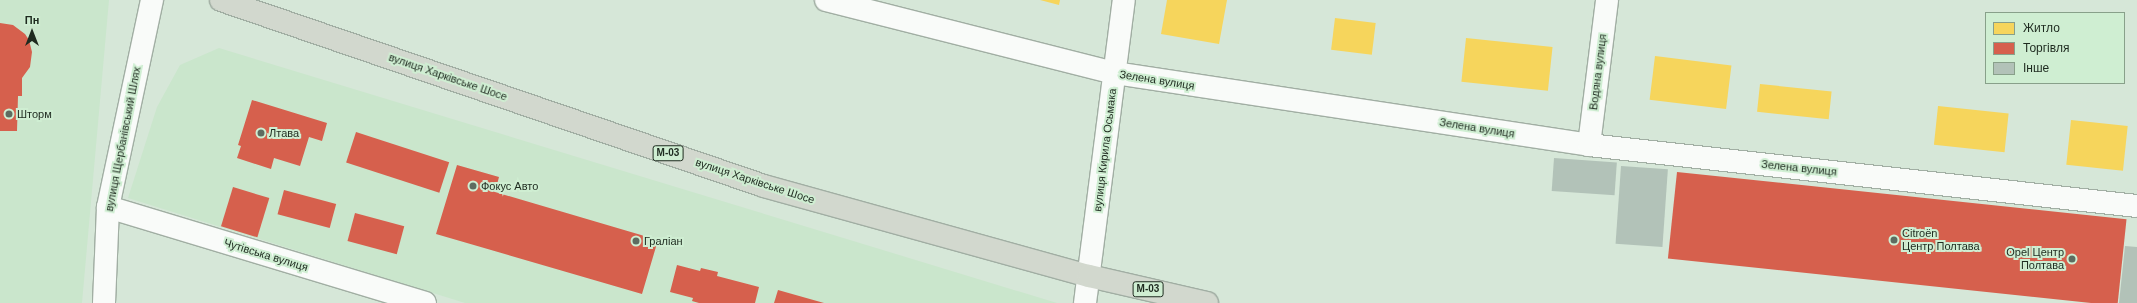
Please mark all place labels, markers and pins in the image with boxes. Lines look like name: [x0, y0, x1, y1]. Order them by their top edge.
place label: Шторм: [17, 107, 52, 121]
marker: Шторм: [4, 109, 14, 119]
place label: Лтава: [269, 126, 299, 140]
marker: Лтава: [256, 128, 266, 138]
place label: Фокус Авто: [481, 179, 538, 193]
marker: Фокус Авто: [468, 181, 478, 191]
place label: Citroën Центр Полтава: [1902, 227, 1980, 253]
place label: Граліан: [644, 234, 683, 248]
marker: Citroën Центр Полтава: [1889, 235, 1899, 245]
marker: Граліан: [631, 236, 641, 246]
place label: Opel Центр Полтава: [2006, 246, 2064, 272]
marker: Opel Центр Полтава: [2067, 254, 2077, 264]

